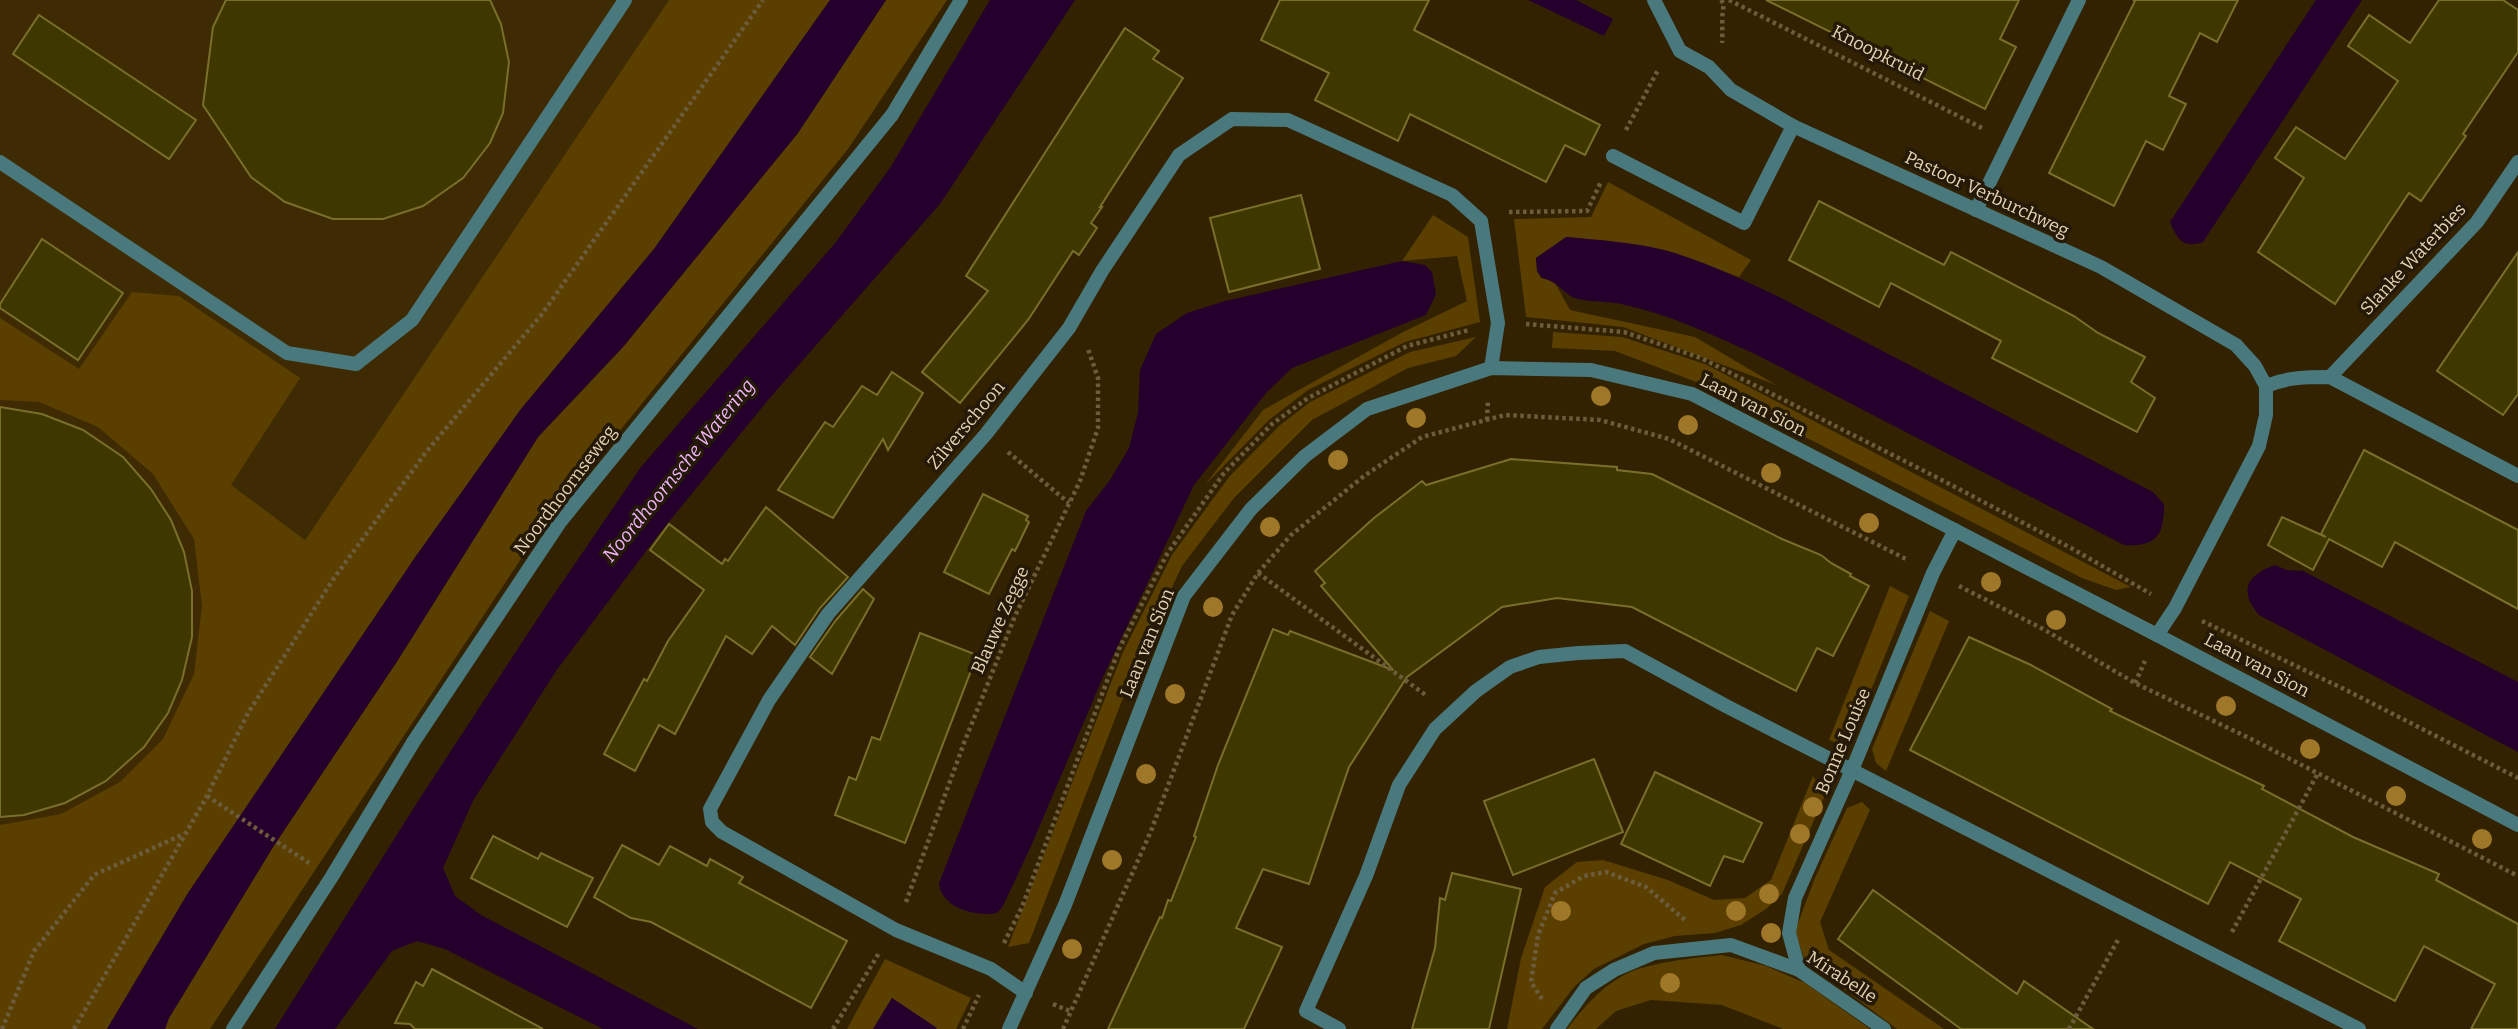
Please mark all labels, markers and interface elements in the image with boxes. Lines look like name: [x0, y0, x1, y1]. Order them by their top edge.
street label: Knoopkruid: [1828, 20, 1928, 86]
street label: Pastoor Verburchweg: [1901, 146, 2073, 242]
street label: Slanke Waterbies: [2356, 199, 2470, 319]
street label: Laan van Sion: [1696, 369, 1810, 441]
water label: Noordhoornsche Watering: [598, 374, 759, 566]
street label: Zilverschoon: [923, 376, 1010, 474]
street label: Noordhoornseweg: [509, 421, 621, 559]
street label: Blauwe Zegge: [967, 563, 1033, 677]
street label: Laan van Sion: [1115, 585, 1179, 701]
street label: Laan van Sion: [2201, 628, 2314, 702]
street label: Bonne Louise: [1811, 685, 1875, 797]
street label: Mirabelle: [1803, 946, 1881, 1008]

